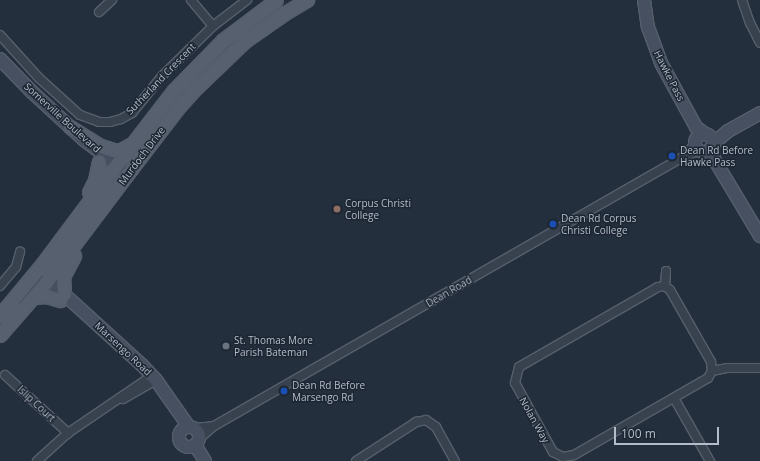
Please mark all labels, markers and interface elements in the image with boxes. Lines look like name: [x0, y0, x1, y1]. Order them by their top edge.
street label: Sutherland Crescent: [124, 41, 198, 117]
street label: Hawke Pass: [651, 49, 687, 103]
street label: Somerville Boulevard: [21, 81, 103, 155]
street label: Murdoch Drive: [116, 125, 168, 187]
place label: Dean Rd Before Hawke Pass: [680, 144, 753, 168]
marker: Dean Rd Before Hawke Pass: [667, 151, 677, 161]
place label: Corpus Christi College: [345, 197, 411, 220]
marker: Corpus Christi College: [332, 204, 342, 214]
place label: Dean Rd Corpus Christi College: [561, 212, 636, 236]
marker: Dean Rd Corpus Christi College: [548, 219, 558, 229]
street label: Dean Road: [424, 274, 474, 310]
street label: Marsengo Road: [92, 320, 154, 378]
place label: St. Thomas More Parish Bateman: [234, 334, 313, 358]
marker: St. Thomas More Parish Bateman: [221, 341, 231, 351]
place label: Dean Rd Before Marsengo Rd: [292, 379, 365, 402]
street label: Islip Court: [15, 383, 57, 425]
marker: Dean Rd Before Marsengo Rd: [279, 386, 289, 396]
street label: Nolan Way: [517, 395, 551, 445]
scale bar: [616, 419, 721, 445]
text: 100 m: [621, 425, 656, 442]

